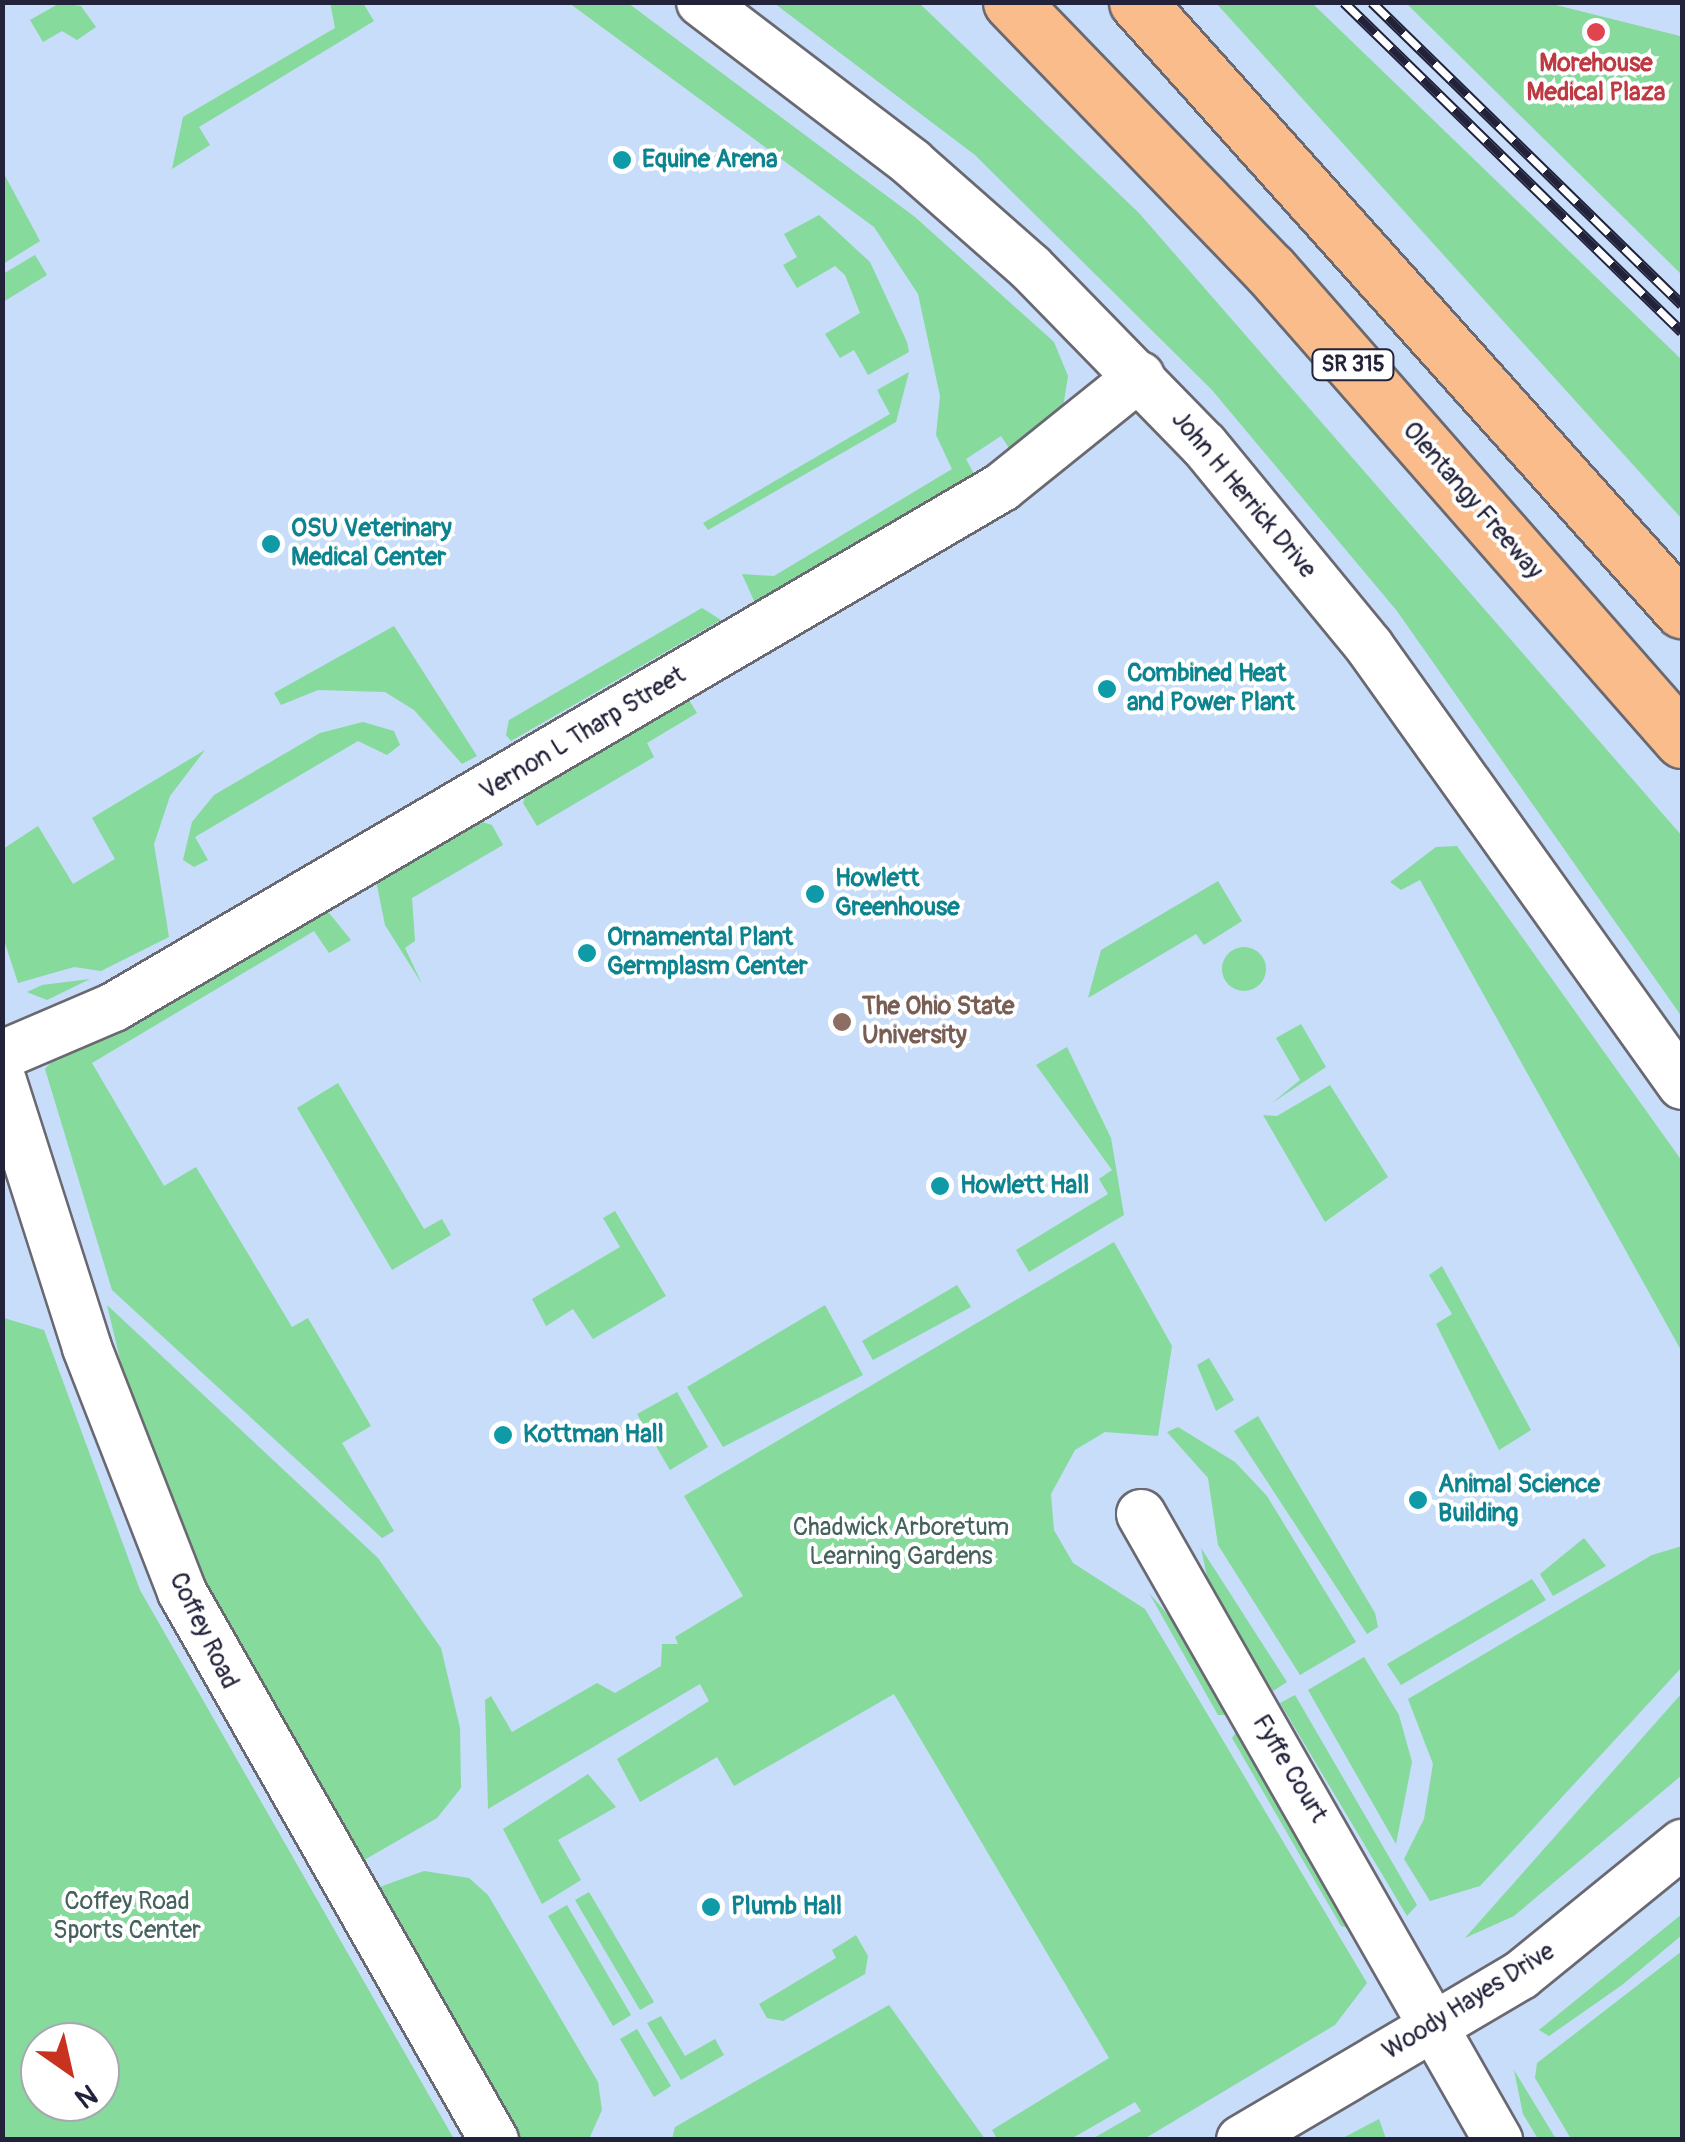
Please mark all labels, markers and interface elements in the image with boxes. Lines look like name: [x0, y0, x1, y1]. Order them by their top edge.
marker: Morehouse Medical Plaza: [1583, 19, 1609, 45]
place label: Morehouse Medical Plaza: [1527, 50, 1665, 109]
place label: Equine Arena: [642, 145, 778, 175]
marker: Equine Arena: [611, 149, 633, 171]
road number: SR 315: [1310, 348, 1396, 382]
street label: John H Herrick Drive: [1164, 405, 1322, 585]
street label: Olentangy Freeway: [1396, 416, 1548, 586]
place label: OSU Veterinary Medical Center: [291, 515, 452, 574]
marker: OSU Veterinary Medical Center: [260, 533, 282, 555]
place label: Combined Heat and Power Plant: [1127, 660, 1295, 719]
street label: Vernon L Tharp Street: [475, 661, 691, 807]
marker: Combined Heat and Power Plant: [1096, 678, 1118, 700]
place label: Howlett Greenhouse: [835, 865, 960, 924]
marker: Howlett Greenhouse: [804, 883, 826, 905]
place label: Ornamental Plant Germplasm Center: [607, 924, 808, 983]
marker: Ornamental Plant Germplasm Center: [576, 942, 598, 964]
place label: The Ohio State University: [862, 993, 1014, 1052]
marker: The Ohio State University: [831, 1011, 853, 1033]
place label: Howlett Hall: [960, 1171, 1089, 1201]
marker: Howlett Hall: [929, 1175, 951, 1197]
place label: Kottman Hall: [523, 1420, 664, 1450]
marker: Kottman Hall: [492, 1424, 514, 1446]
place label: Animal Science Building: [1438, 1471, 1600, 1530]
marker: Animal Science Building: [1407, 1489, 1429, 1511]
park label: Chadwick Arboretum Learning Gardens: [793, 1514, 1009, 1573]
street label: Coffey Road: [162, 1568, 244, 1694]
street label: Fyffe Court: [1245, 1710, 1333, 1828]
park label: Coffey Road Sports Center: [53, 1888, 201, 1947]
place label: Plumb Hall: [731, 1892, 842, 1922]
marker: Plumb Hall: [700, 1896, 722, 1918]
street label: Woody Hayes Drive: [1378, 1937, 1560, 2067]
north arrow: [20, 2022, 120, 2122]
text: N: [68, 2076, 104, 2115]

